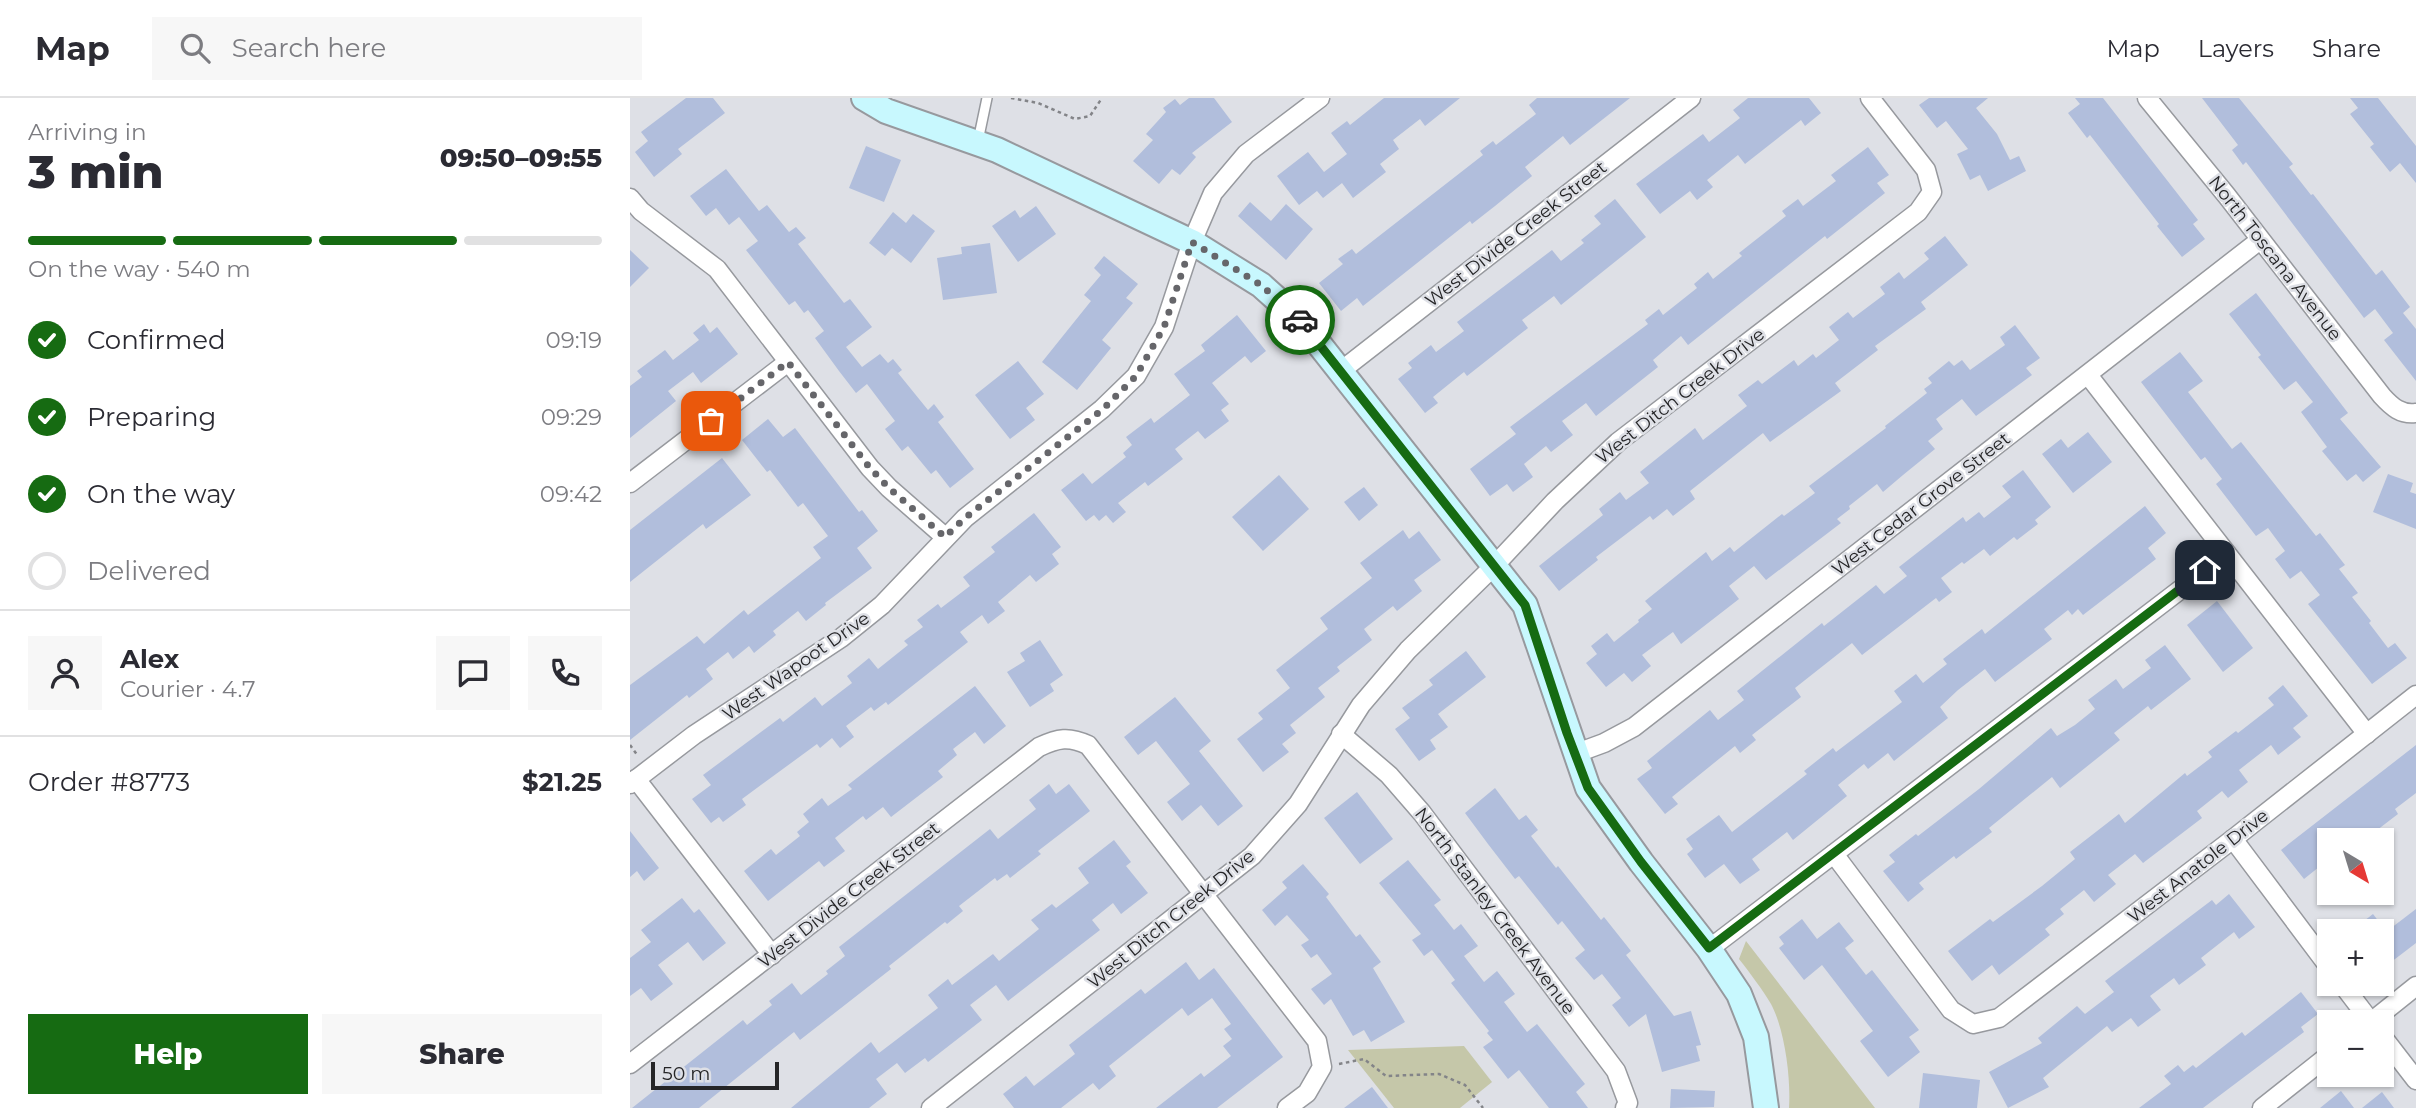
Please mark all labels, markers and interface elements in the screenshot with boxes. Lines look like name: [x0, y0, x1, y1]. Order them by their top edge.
search box: [152, 17, 642, 80]
text: Map: [35, 28, 110, 68]
icon: search: [176, 29, 214, 67]
text: Search here: [232, 32, 386, 64]
text: Map: [2106, 34, 2160, 63]
text: Layers: [2198, 34, 2274, 63]
text: Share: [2312, 34, 2381, 63]
text: Arriving in: [28, 118, 147, 146]
text: 09:50–09:55: [440, 142, 602, 174]
text: 3 min: [28, 143, 164, 200]
street label: West Divide Creek Street: [1421, 156, 1611, 312]
street label: North Toscana Avenue: [2204, 171, 2346, 345]
text: On the way · 540 m: [28, 255, 251, 283]
courier: [1265, 285, 1335, 355]
icon: car: [1281, 301, 1319, 339]
icon: check: [28, 321, 66, 359]
street label: West Ditch Creek Drive: [1591, 323, 1769, 469]
text: Confirmed: [87, 324, 226, 356]
text: 09:19: [546, 326, 602, 354]
pin: [681, 391, 741, 451]
icon: check: [28, 398, 66, 436]
text: Preparing: [87, 401, 216, 433]
icon: bag: [692, 402, 730, 440]
text: 09:29: [541, 403, 602, 431]
street label: West Cedar Grove Street: [1828, 428, 2014, 580]
icon: check: [28, 475, 66, 513]
text: On the way: [87, 478, 235, 510]
text: 09:42: [540, 480, 602, 508]
pin: [2175, 540, 2235, 600]
icon: home: [2186, 551, 2224, 589]
text: Delivered: [87, 555, 211, 587]
street label: West Wapoot Drive: [718, 607, 874, 725]
button: person: [28, 636, 102, 710]
button: chat: [436, 636, 510, 710]
button: phone: [528, 636, 602, 710]
text: Alex: [120, 643, 179, 675]
text: Courier · 4.7: [120, 675, 256, 703]
text: Order #8773: [28, 766, 190, 798]
text: $21.25: [522, 766, 602, 798]
street label: North Stanley Creek Avenue: [1410, 803, 1580, 1019]
street label: West Anatole Drive: [2123, 804, 2273, 928]
street label: West Divide Creek Street: [754, 817, 944, 973]
north arrow: [2317, 828, 2394, 905]
map controls: [2317, 828, 2394, 1087]
street label: West Ditch Creek Drive: [1083, 845, 1259, 993]
button: +: [2317, 919, 2394, 996]
button: −: [2317, 1010, 2394, 1087]
button: Help: [28, 1014, 308, 1094]
button: Share: [322, 1014, 602, 1094]
scale bar: [651, 1059, 779, 1091]
text: 50 m: [662, 1062, 710, 1085]

